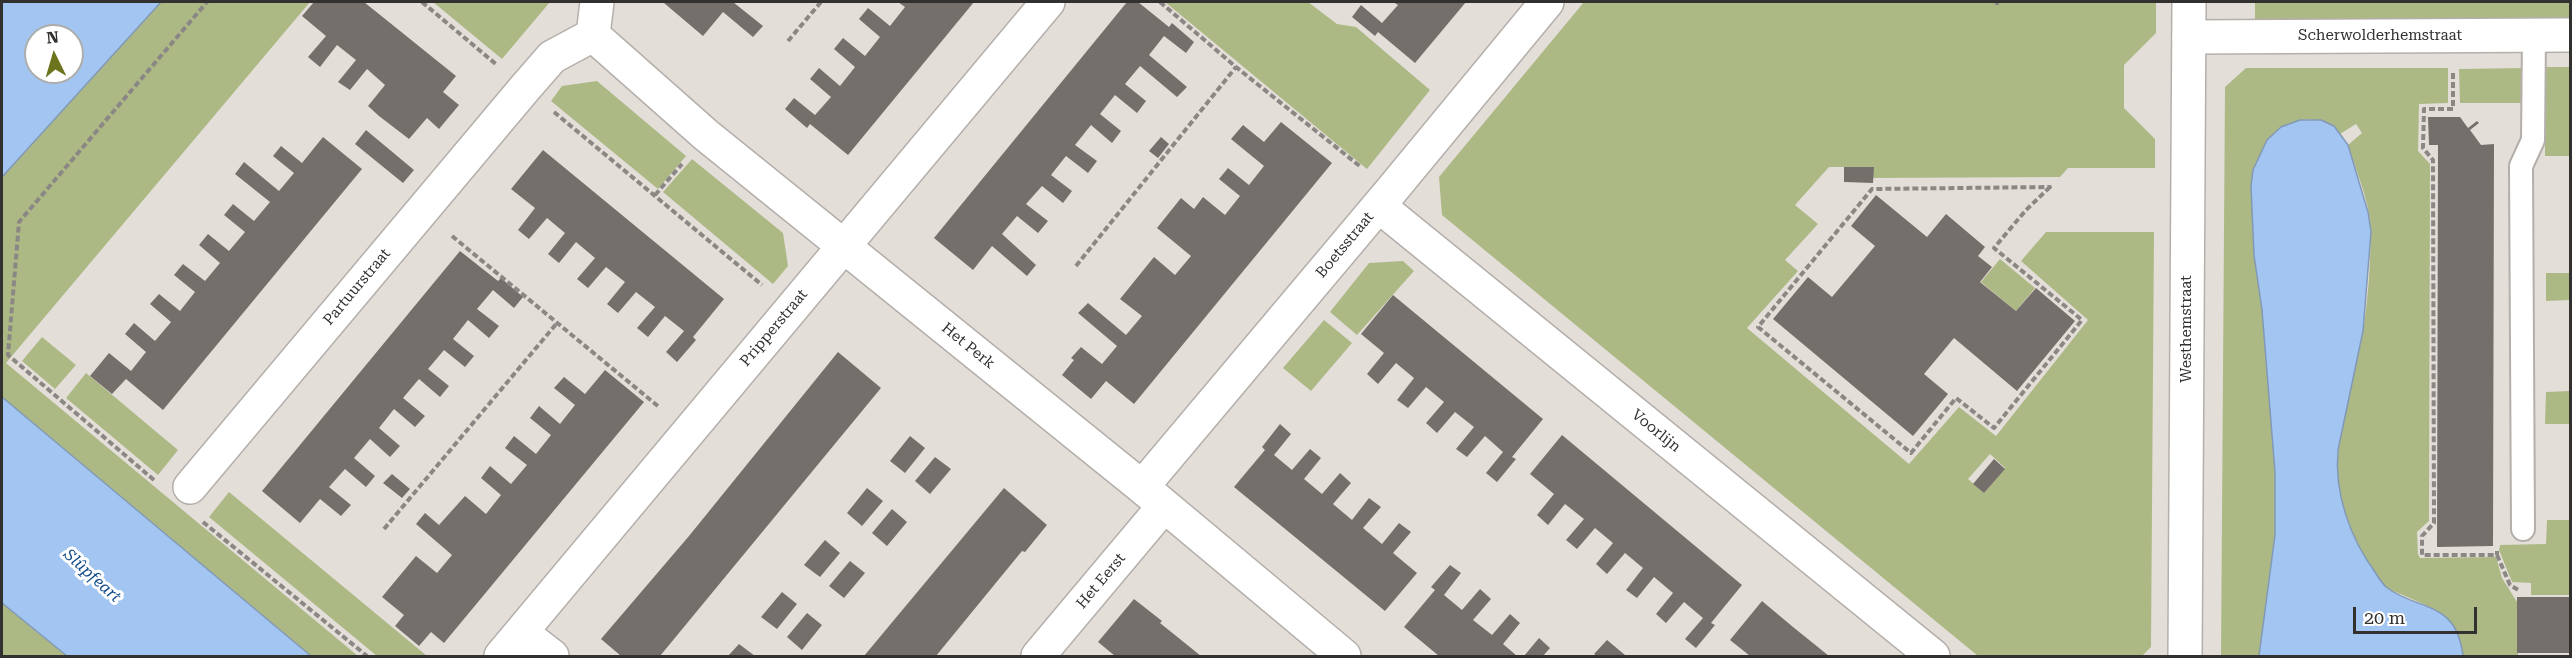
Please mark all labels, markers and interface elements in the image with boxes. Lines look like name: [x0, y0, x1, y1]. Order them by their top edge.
north arrow: [24, 24, 84, 84]
street label: Scherwolderhemstraat: [2298, 27, 2462, 45]
text: N: [46, 28, 60, 48]
street label: Boetsstraat: [1312, 208, 1378, 282]
street label: Partuurstraat: [320, 245, 394, 329]
street label: Westhemstraat: [2178, 275, 2196, 383]
street label: Pripperstraat: [737, 286, 811, 370]
street label: Het Perk: [938, 319, 998, 373]
street label: Voorlijn: [1628, 406, 1684, 456]
water label: Slûpfeart: [59, 545, 125, 607]
street label: Het Eerst: [1073, 550, 1129, 612]
scale bar: [2356, 595, 2480, 633]
text: 20 m: [2364, 607, 2405, 628]

